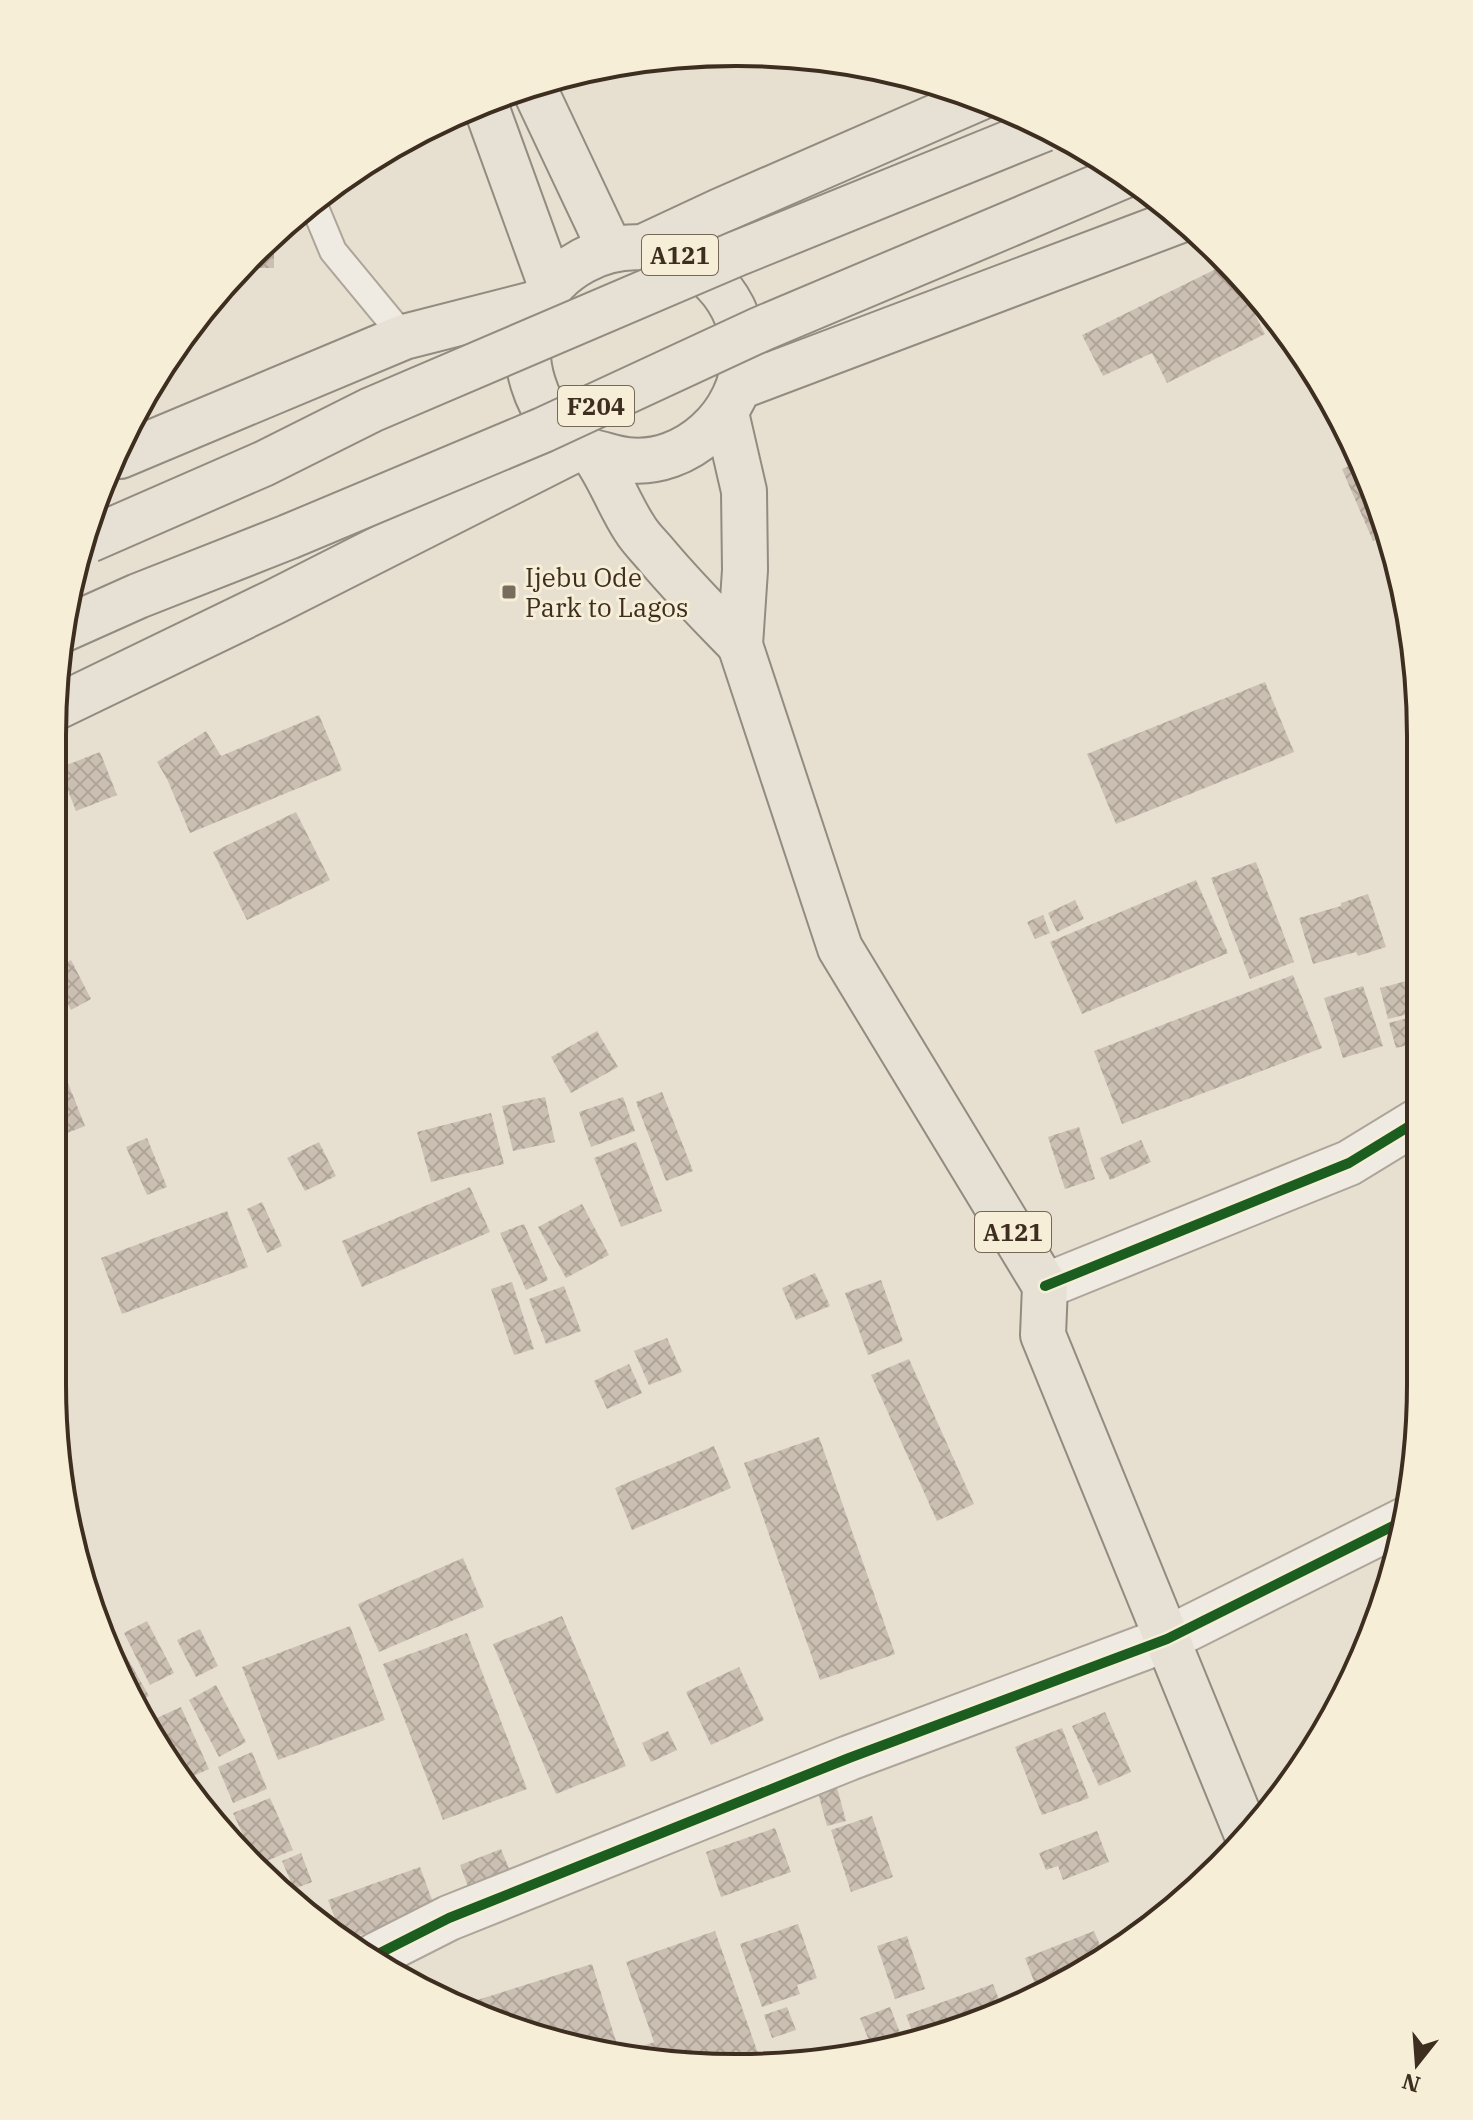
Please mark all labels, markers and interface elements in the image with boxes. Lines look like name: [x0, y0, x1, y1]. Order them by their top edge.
road number: A121: [642, 235, 718, 275]
road number: F204: [558, 386, 634, 426]
place label: Ijebu Ode Park to Lagos: [525, 560, 689, 624]
marker: Ijebu Ode Park to Lagos: [500, 583, 518, 601]
road number: A121: [975, 1212, 1051, 1252]
north arrow: [1377, 2024, 1457, 2104]
text: N: [1398, 2067, 1424, 2100]

